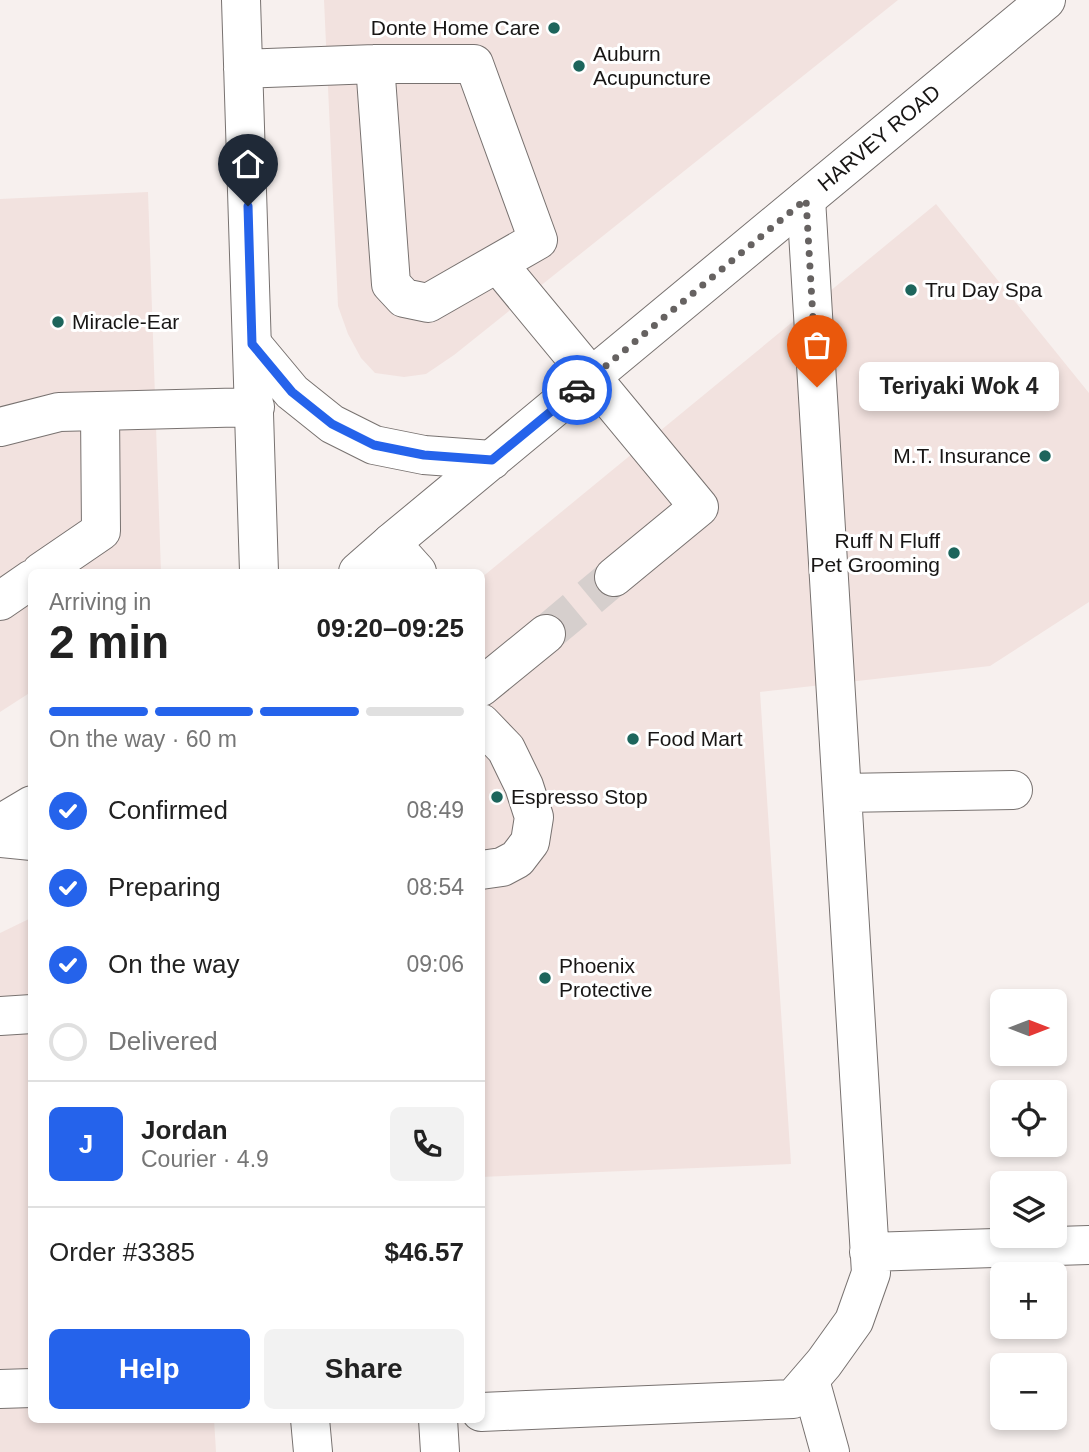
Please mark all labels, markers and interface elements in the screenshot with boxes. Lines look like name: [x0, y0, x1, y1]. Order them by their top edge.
place label: Donte Home Care: [371, 16, 540, 39]
marker: Donte Home Care: [546, 20, 562, 36]
place label: Auburn Acupuncture: [593, 42, 711, 89]
marker: Auburn Acupuncture: [571, 58, 587, 74]
street label: HARVEY ROAD: [813, 80, 944, 195]
pin: [218, 134, 278, 206]
icon: home: [229, 145, 267, 183]
place label: Tru Day Spa: [925, 278, 1042, 301]
marker: Tru Day Spa: [903, 282, 919, 298]
place label: Miracle-Ear: [72, 310, 179, 333]
marker: Miracle-Ear: [50, 314, 66, 330]
pin: [787, 315, 847, 387]
icon: bag: [798, 326, 836, 364]
courier: [542, 355, 612, 425]
callout: Teriyaki Wok 4: [859, 362, 1058, 412]
icon: car: [558, 371, 596, 409]
text: Teriyaki Wok 4: [880, 373, 1038, 399]
place label: M.T. Insurance: [893, 444, 1031, 467]
marker: M.T. Insurance: [1037, 448, 1053, 464]
place label: Ruff N Fluff Pet Grooming: [810, 529, 940, 576]
marker: Ruff N Fluff Pet Grooming: [946, 545, 962, 561]
text: Arriving in: [49, 589, 151, 615]
text: 09:20–09:25: [317, 613, 464, 643]
text: 2 min: [49, 616, 169, 668]
text: On the way · 60 m: [49, 726, 237, 752]
place label: Food Mart: [647, 727, 743, 750]
marker: Food Mart: [625, 731, 641, 747]
place label: Espresso Stop: [511, 785, 648, 808]
marker: Espresso Stop: [489, 789, 505, 805]
icon: check: [49, 792, 87, 830]
text: Confirmed: [108, 795, 228, 825]
text: 08:49: [406, 797, 464, 823]
icon: check: [49, 869, 87, 907]
text: Preparing: [108, 872, 221, 902]
text: 08:54: [406, 874, 464, 900]
icon: check: [49, 946, 87, 984]
text: On the way: [108, 949, 240, 979]
text: 09:06: [406, 951, 464, 977]
place label: Phoenix Protective: [559, 954, 652, 1001]
marker: Phoenix Protective: [537, 970, 553, 986]
north arrow: [990, 989, 1068, 1066]
map controls: [990, 989, 1067, 1430]
text: Delivered: [108, 1026, 218, 1056]
button: locate: [990, 1080, 1067, 1157]
button: phone: [390, 1107, 464, 1181]
text: Jordan: [141, 1115, 228, 1145]
text: J: [79, 1129, 93, 1159]
text: Courier · 4.9: [141, 1146, 269, 1172]
button: layers: [990, 1171, 1067, 1248]
text: Order #3385: [49, 1237, 195, 1267]
text: $46.57: [384, 1237, 464, 1267]
button: +: [990, 1262, 1067, 1339]
button: Help: [49, 1329, 250, 1409]
button: Share: [264, 1329, 464, 1409]
button: −: [990, 1353, 1067, 1430]

